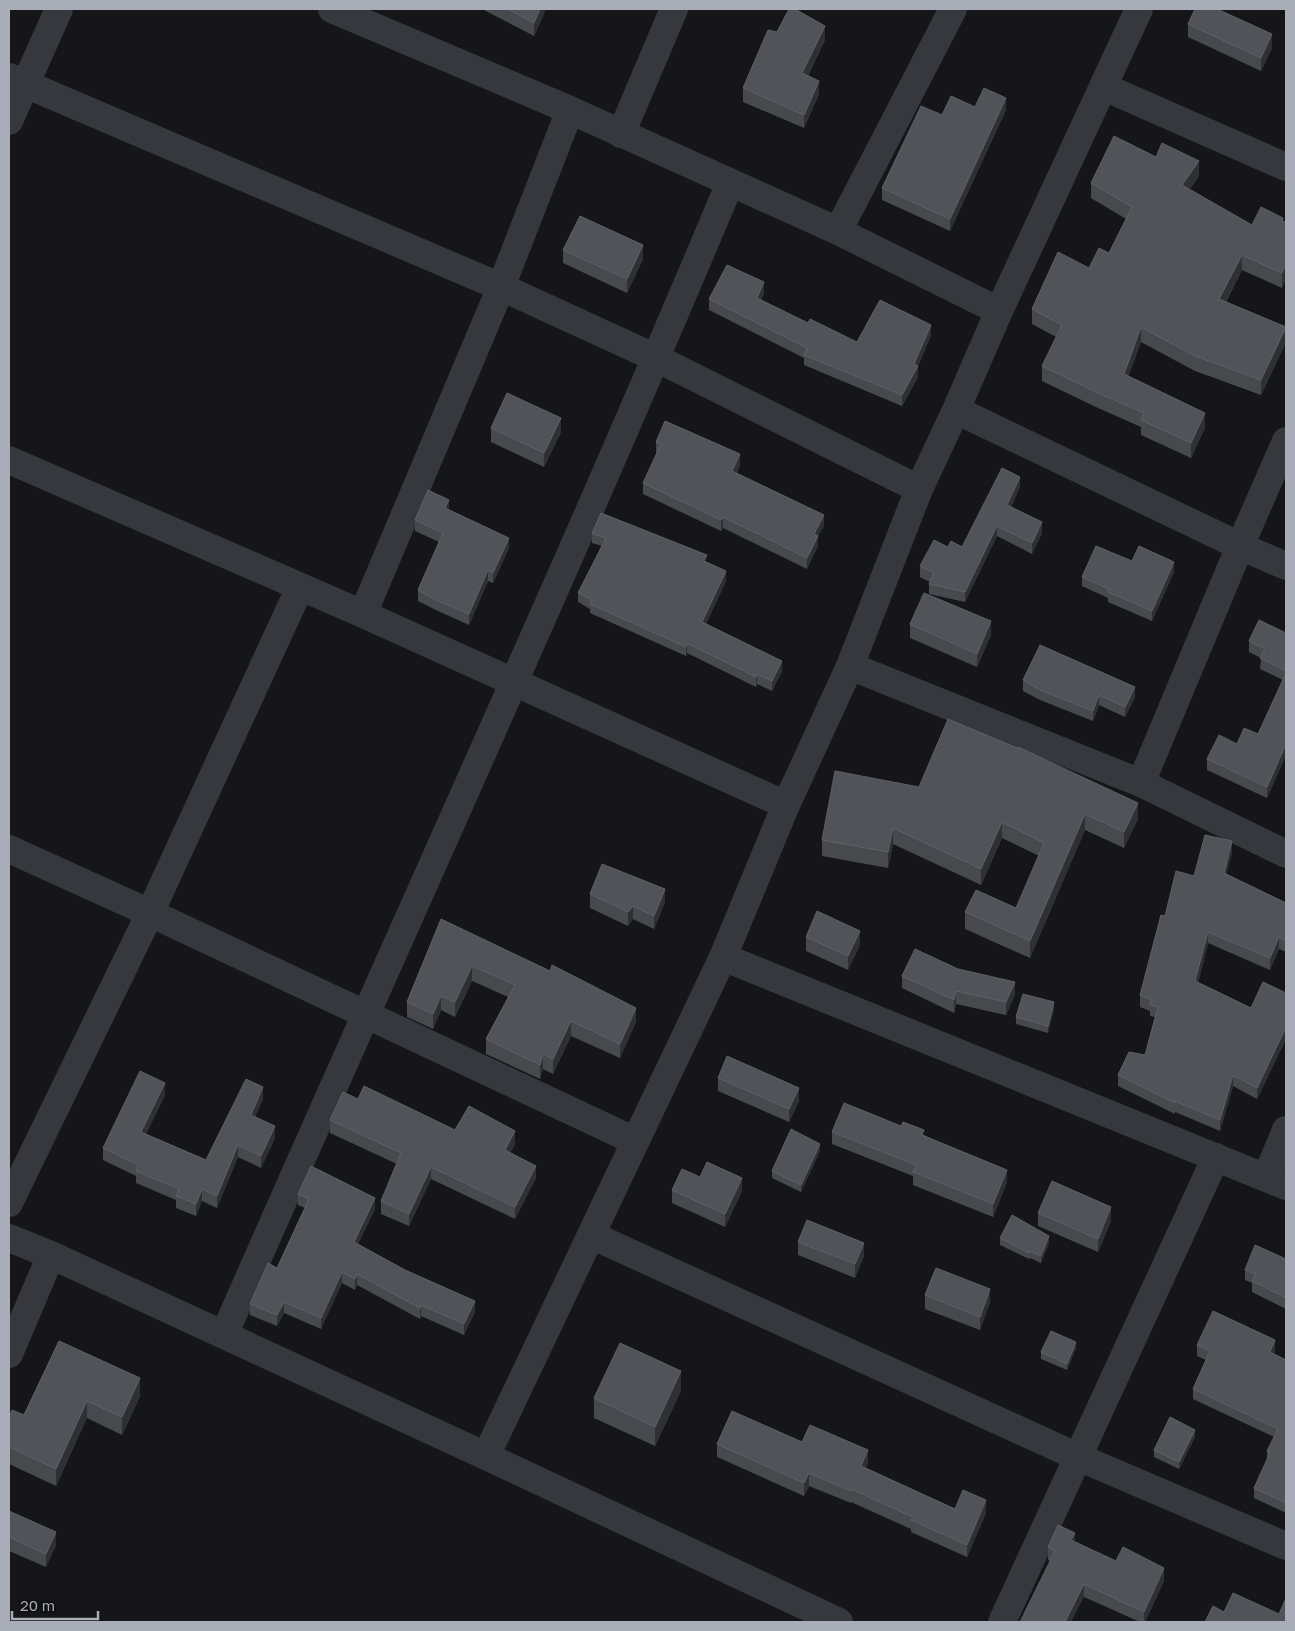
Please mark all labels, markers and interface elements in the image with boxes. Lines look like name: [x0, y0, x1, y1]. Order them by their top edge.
scale bar: [12, 1588, 99, 1620]
text: 20 m: [20, 1596, 55, 1614]

